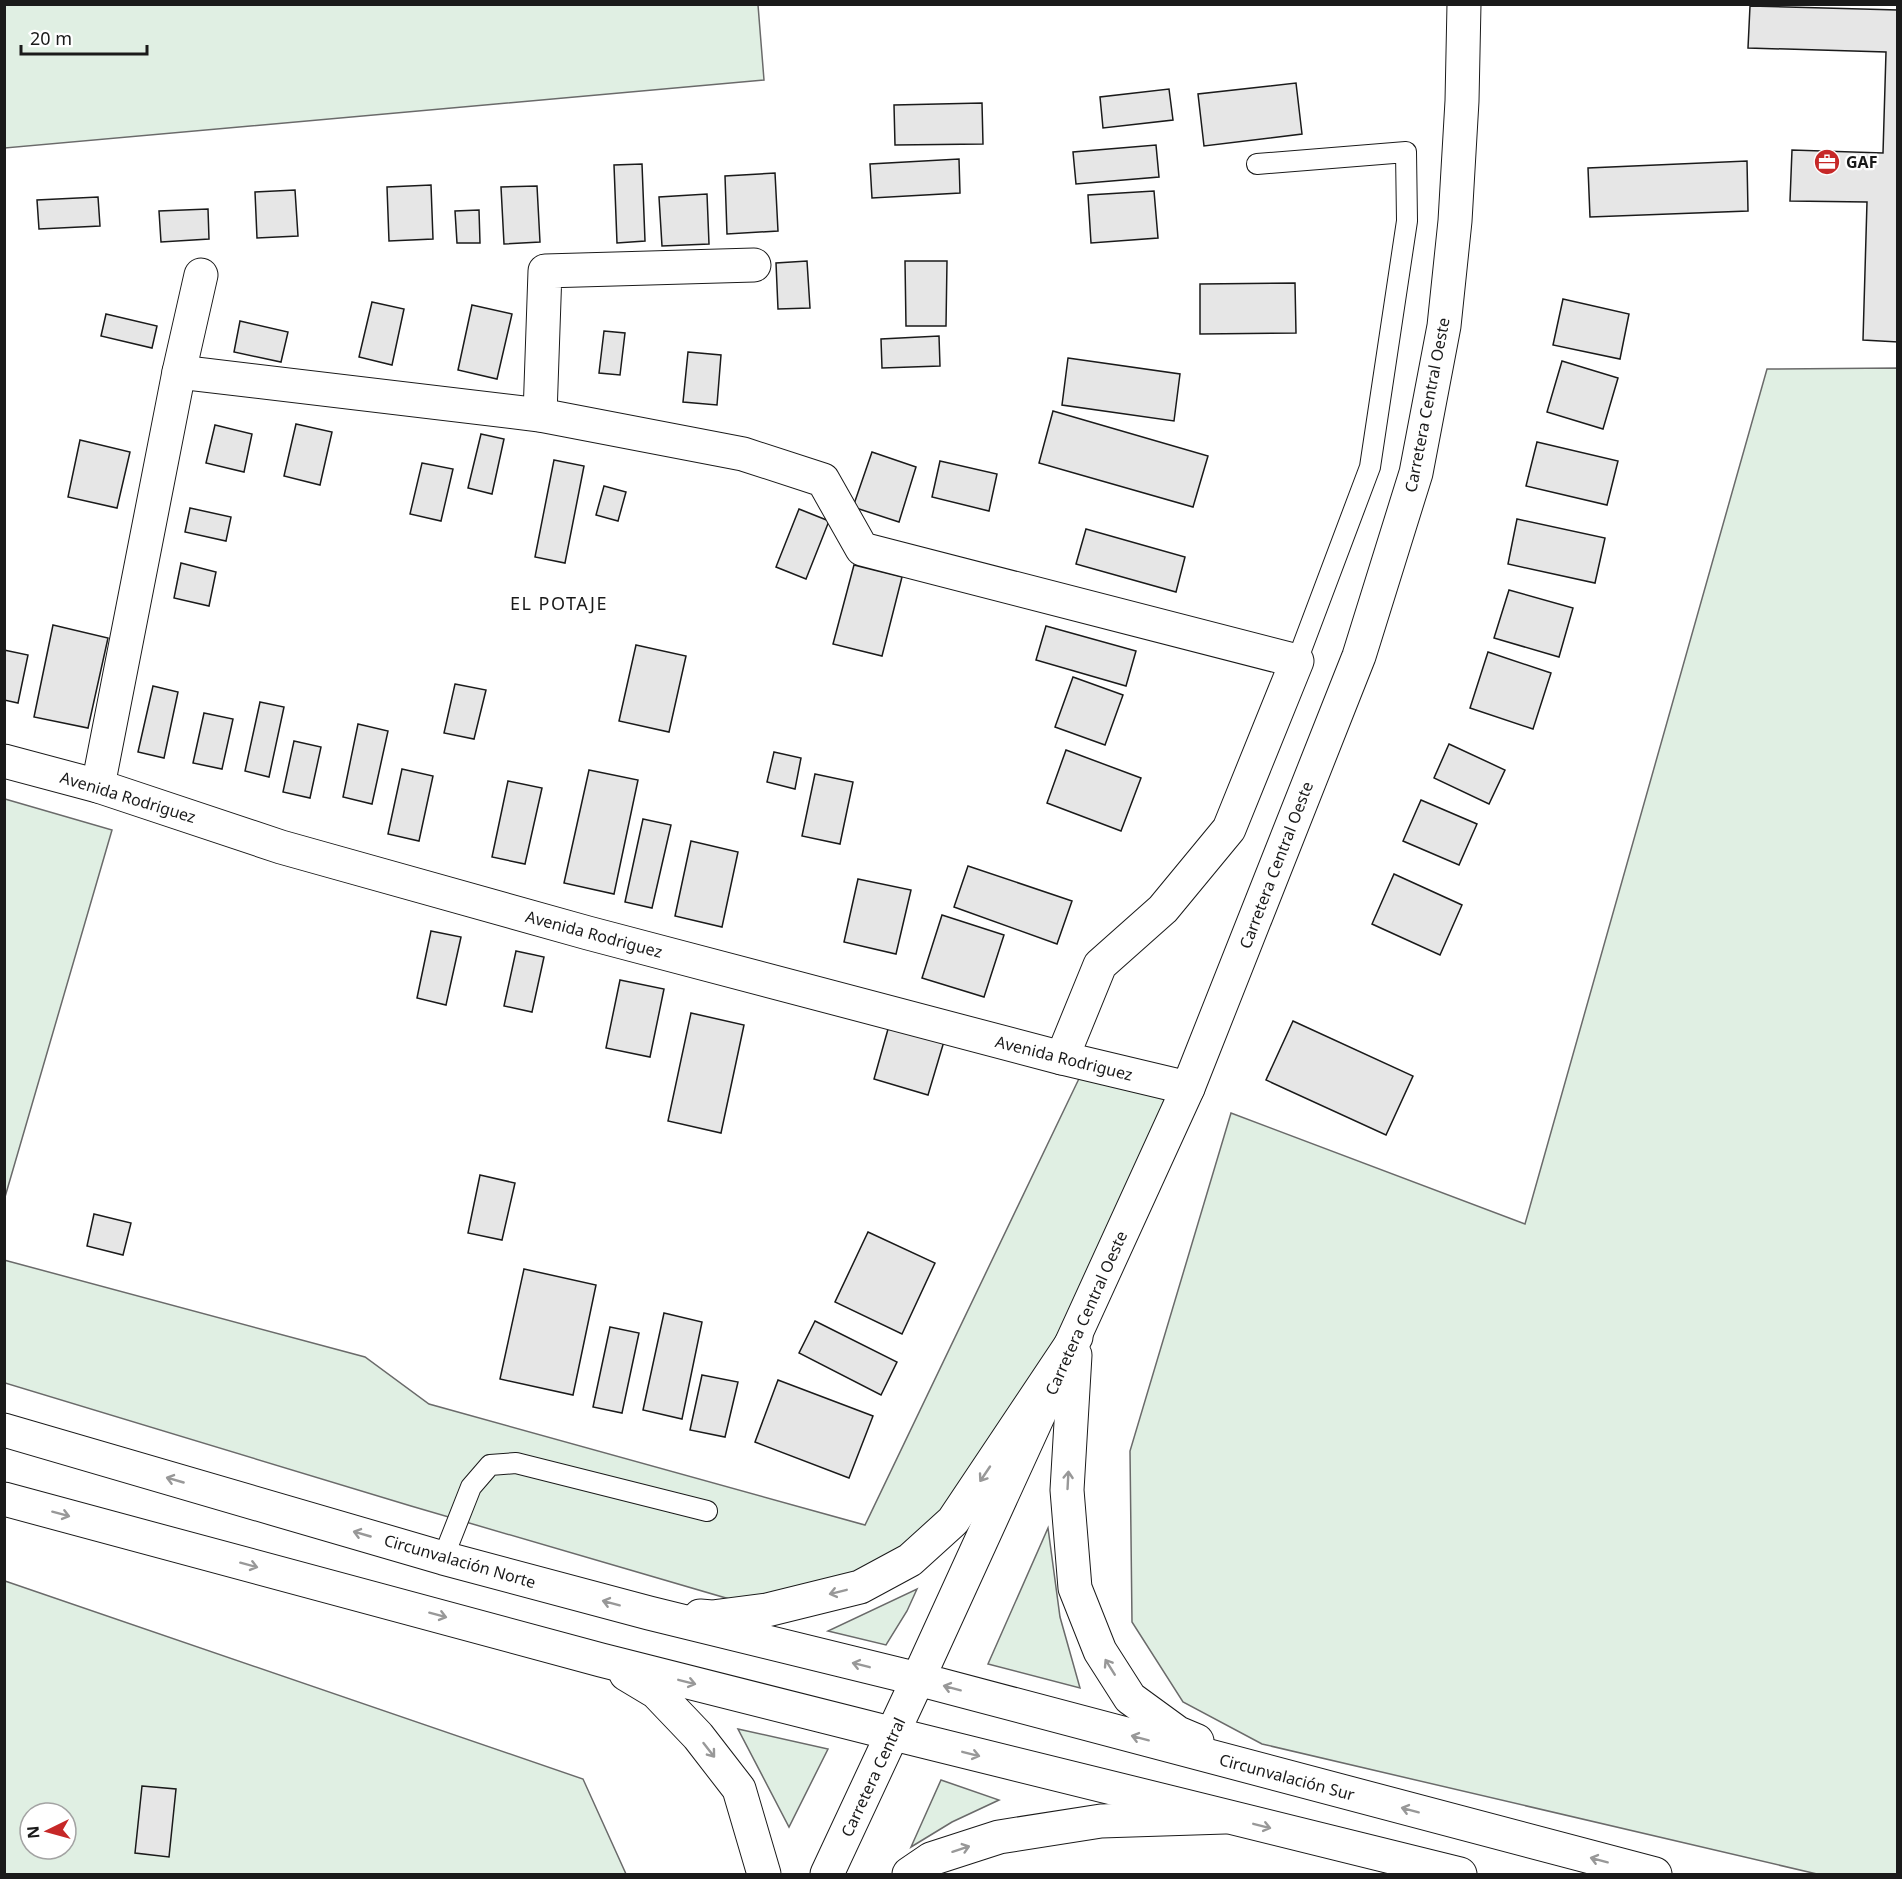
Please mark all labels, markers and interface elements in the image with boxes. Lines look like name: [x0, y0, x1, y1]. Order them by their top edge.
scale bar: [21, 18, 147, 56]
text: 20 m: [30, 26, 72, 50]
office icon: GAF: [1812, 147, 1842, 177]
place label: GAF: [1846, 151, 1877, 173]
street label: Carretera Central Oeste: [1399, 316, 1455, 494]
district label: EL POTAJE: [510, 591, 608, 615]
street label: Avenida Rodriguez: [58, 766, 198, 828]
street label: Carretera Central Oeste: [1234, 778, 1318, 952]
street label: Avenida Rodriguez: [523, 905, 665, 963]
street label: Avenida Rodriguez: [993, 1030, 1135, 1086]
street label: Carretera Central Oeste: [1040, 1227, 1132, 1399]
one-way arrow: [979, 1465, 991, 1481]
one-way arrow: [1062, 1471, 1073, 1491]
one-way arrow: [166, 1474, 185, 1485]
one-way arrow: [51, 1509, 70, 1521]
one-way arrow: [353, 1528, 372, 1539]
street label: Circunvalación Norte: [382, 1529, 538, 1593]
one-way arrow: [240, 1559, 259, 1571]
one-way arrow: [829, 1587, 848, 1599]
one-way arrow: [602, 1597, 621, 1608]
one-way arrow: [428, 1610, 447, 1621]
one-way arrow: [852, 1658, 871, 1670]
one-way arrow: [1104, 1659, 1116, 1676]
one-way arrow: [677, 1677, 696, 1688]
one-way arrow: [943, 1682, 962, 1693]
street label: Carretera Central: [836, 1714, 910, 1840]
one-way arrow: [1131, 1732, 1150, 1744]
one-way arrow: [703, 1741, 716, 1757]
one-way arrow: [961, 1748, 980, 1760]
street label: Circunvalación Sur: [1217, 1748, 1357, 1806]
north arrow: [18, 1801, 78, 1861]
one-way arrow: [1401, 1803, 1420, 1815]
one-way arrow: [1252, 1821, 1271, 1833]
text: N: [22, 1825, 45, 1840]
one-way arrow: [951, 1843, 970, 1854]
one-way arrow: [1589, 1853, 1608, 1865]

